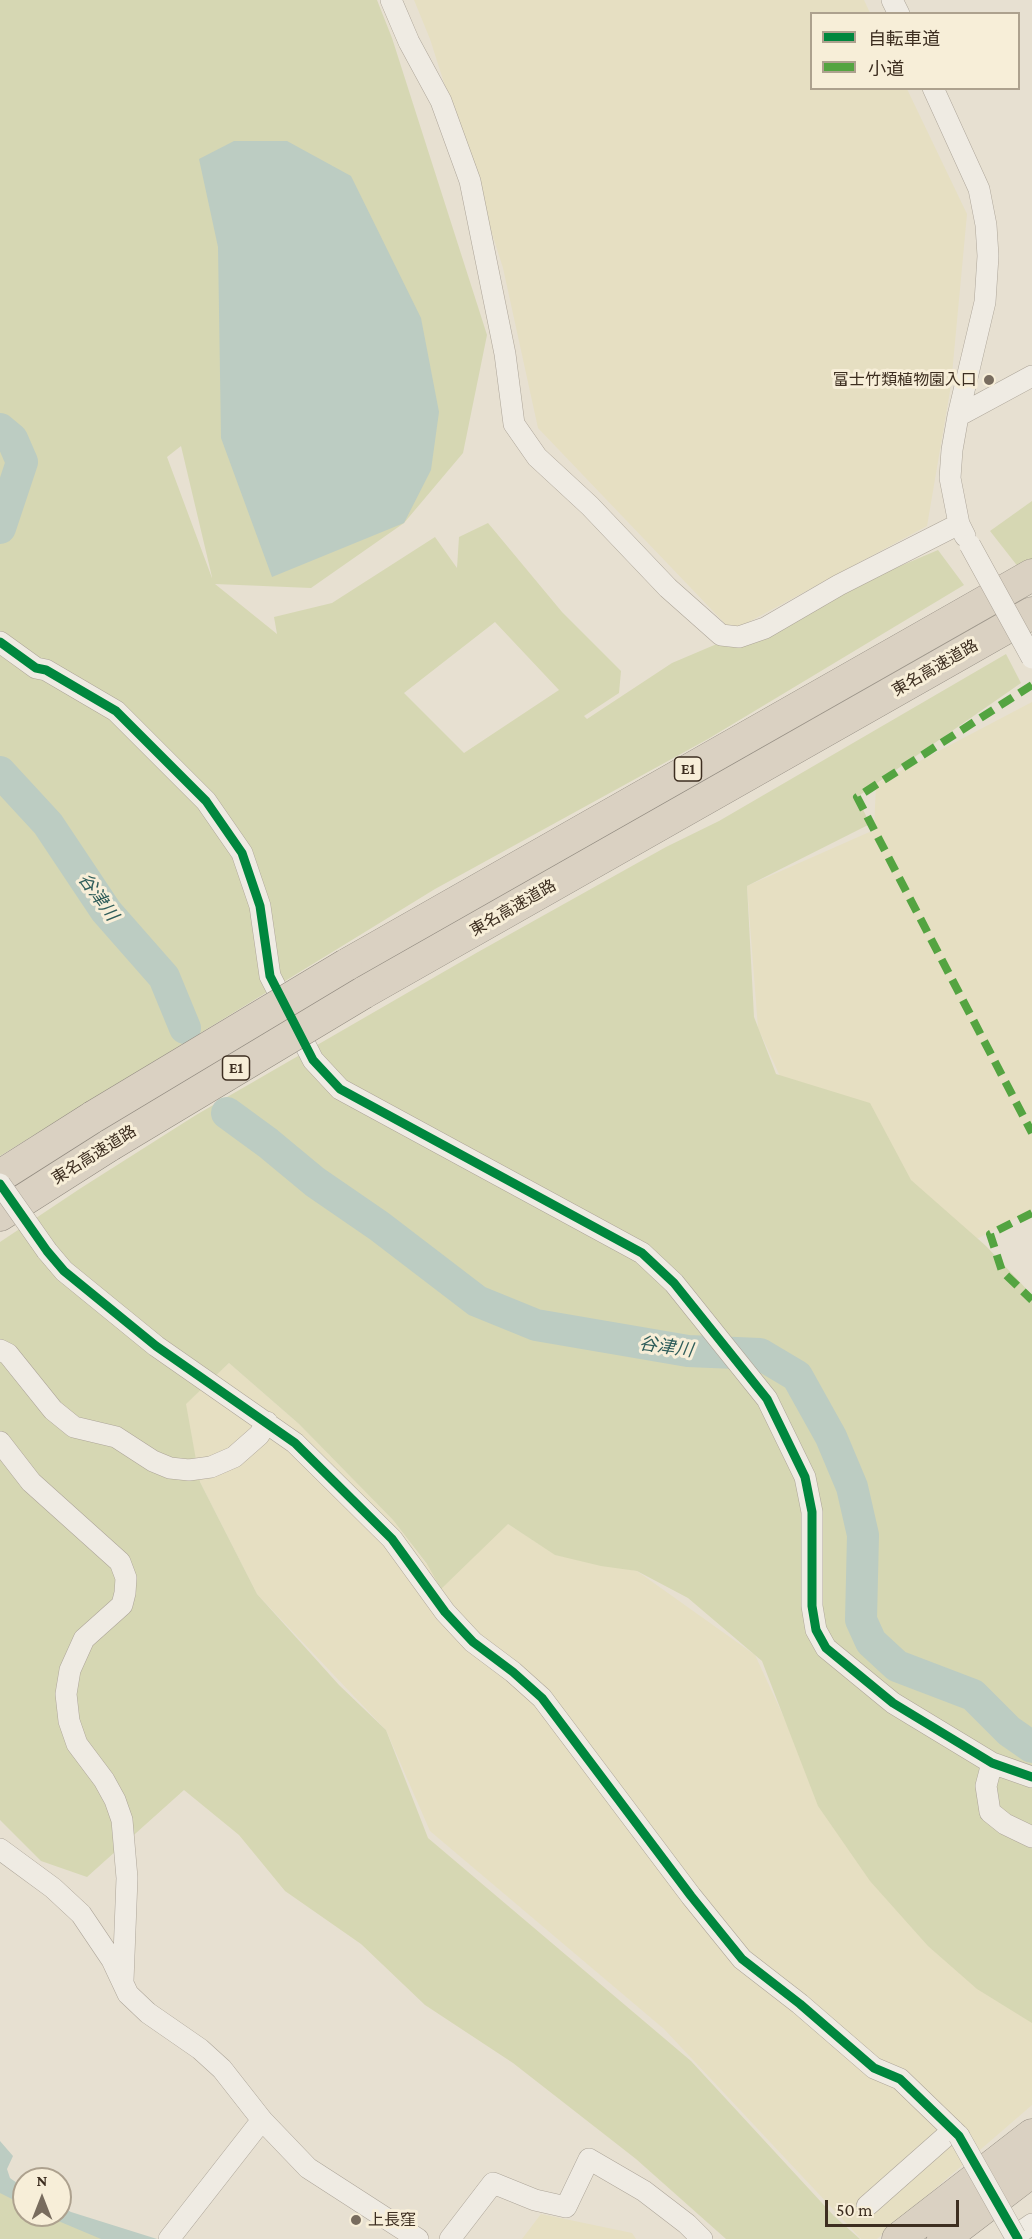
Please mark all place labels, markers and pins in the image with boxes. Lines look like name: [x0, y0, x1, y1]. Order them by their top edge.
place label: 富士竹類植物園入口: [833, 370, 977, 390]
marker: 富士竹類植物園入口: [982, 373, 996, 387]
place label: 上長窪: [368, 2210, 416, 2230]
marker: 上長窪: [349, 2213, 363, 2227]

